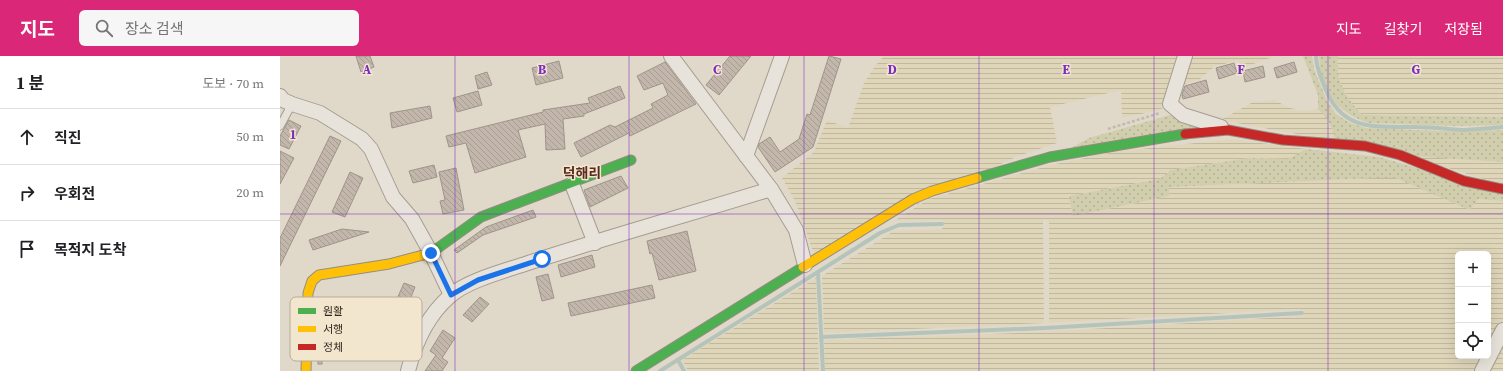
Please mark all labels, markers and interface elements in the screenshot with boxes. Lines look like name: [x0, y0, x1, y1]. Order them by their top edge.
search box: [79, 10, 359, 46]
text: 지도: [20, 16, 55, 42]
icon: search: [93, 17, 115, 39]
text: 장소 검색: [125, 18, 184, 39]
text: 지도: [1336, 19, 1362, 39]
text: 길찾기: [1384, 19, 1422, 39]
text: 저장됨: [1444, 19, 1483, 39]
text: A: [363, 61, 372, 78]
text: B: [538, 61, 547, 78]
text: C: [713, 61, 721, 78]
text: D: [887, 61, 897, 78]
text: E: [1062, 61, 1070, 78]
text: F: [1237, 61, 1245, 78]
text: G: [1412, 61, 1421, 78]
text: 1 분: [16, 71, 45, 95]
text: 도보 · 70 m: [202, 75, 264, 92]
icon: ahead: [16, 126, 38, 148]
text: 1: [289, 126, 297, 143]
text: 직진: [54, 127, 82, 148]
text: 50 m: [236, 128, 264, 145]
district label: 덕해리: [563, 163, 601, 183]
icon: right: [16, 182, 38, 204]
text: 우회전: [54, 183, 95, 204]
text: 20 m: [236, 184, 264, 201]
icon: arrive: [16, 238, 38, 260]
text: 목적지 도착: [54, 239, 126, 260]
route end: [422, 244, 440, 262]
route start: [533, 250, 551, 268]
map controls: [1455, 251, 1491, 359]
button: +: [1455, 251, 1491, 287]
button: −: [1455, 287, 1491, 323]
legend: [290, 297, 422, 361]
text: 원활: [323, 304, 343, 319]
text: 서행: [323, 322, 343, 337]
button: locate: [1455, 323, 1491, 359]
text: 정체: [323, 340, 343, 355]

